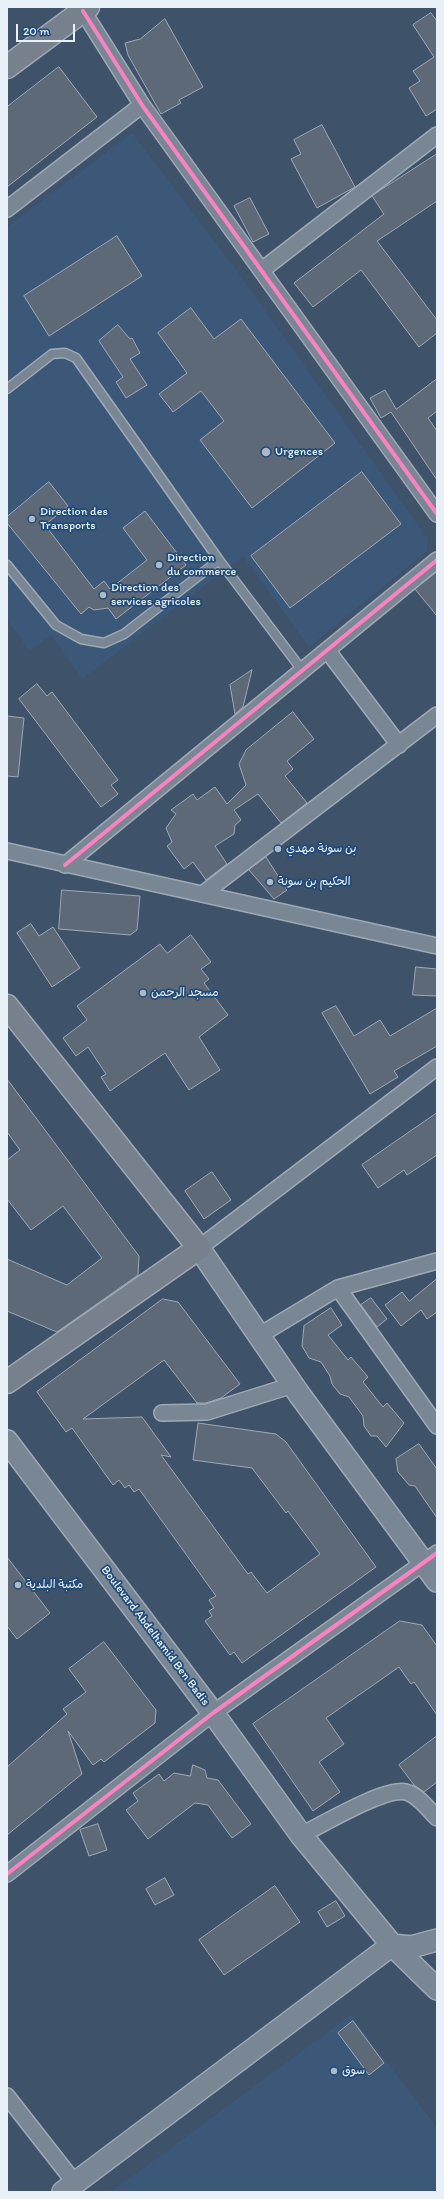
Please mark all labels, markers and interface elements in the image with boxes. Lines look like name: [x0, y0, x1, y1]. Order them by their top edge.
scale bar: [18, 16, 77, 42]
text: 20 m: [23, 24, 50, 38]
place label: Urgences: [275, 445, 323, 459]
marker: Urgences: [260, 446, 272, 458]
place label: Direction des Transports: [40, 505, 108, 533]
marker: Direction des Transports: [27, 514, 37, 524]
place label: Direction du commerce: [167, 551, 236, 579]
marker: Direction du commerce: [154, 560, 164, 570]
place label: Direction des services agricoles: [111, 581, 201, 609]
marker: Direction des services agricoles: [98, 590, 108, 600]
place label: بن سونة مهدي: [286, 842, 357, 856]
marker: بن سونة مهدي: [273, 844, 283, 854]
place label: الحكيم بن سونة: [278, 875, 351, 889]
marker: الحكيم بن سونة: [265, 877, 275, 887]
place label: مسجد الرحمن: [151, 986, 219, 1000]
marker: مسجد الرحمن: [138, 988, 148, 998]
street label: Boulevard Abdelhamid Ben Badis: [98, 1563, 212, 1709]
place label: مكتبة البلدية: [26, 1578, 83, 1592]
marker: مكتبة البلدية: [13, 1580, 23, 1590]
place label: سوق: [342, 2064, 365, 2078]
marker: سوق: [329, 2066, 339, 2076]

